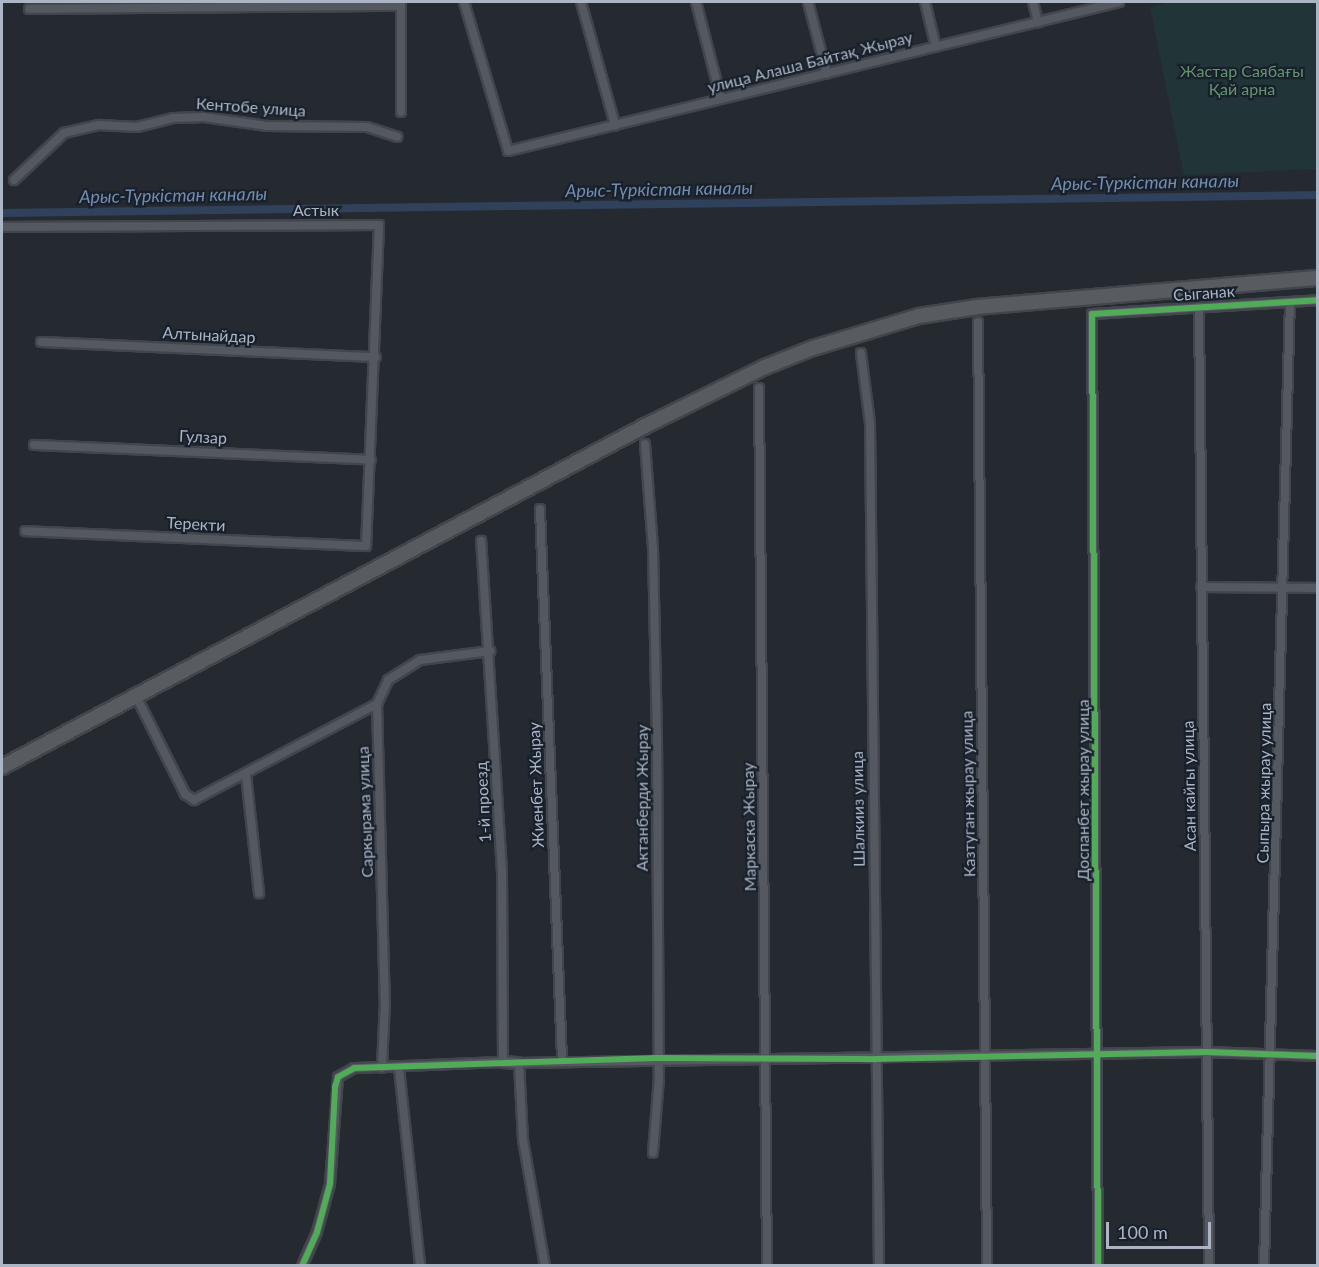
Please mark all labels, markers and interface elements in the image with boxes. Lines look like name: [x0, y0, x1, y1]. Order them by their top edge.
street label: улица Алаша Байтақ Жырау: [706, 27, 914, 97]
park label: Жастар Саябағы Қай арна: [1180, 61, 1304, 99]
street label: Кентобе улица: [195, 94, 307, 120]
water label: Арыс-Түркістан каналы: [1051, 170, 1239, 194]
water label: Арыс-Түркістан каналы: [565, 177, 753, 201]
water label: Арыс-Түркістан каналы: [79, 183, 267, 207]
street label: Астык: [293, 200, 339, 220]
street label: Сыганак: [1172, 281, 1236, 305]
street label: Алтынайдар: [162, 323, 256, 347]
street label: Гулзар: [179, 426, 227, 448]
street label: Теректи: [166, 513, 226, 535]
street label: Доспанбет жырау улица: [1073, 699, 1093, 881]
street label: Сыпыра жырау улица: [1253, 703, 1275, 863]
street label: Казтуган жырау улица: [957, 711, 979, 877]
street label: Асан кайгы улица: [1178, 721, 1200, 851]
street label: Жиенбет Жырау: [524, 722, 548, 848]
street label: Актанберди Жырау: [632, 725, 652, 871]
street label: Саркырама улица: [353, 746, 377, 878]
street label: Шалкииз улица: [847, 751, 869, 867]
street label: 1-й проезд: [471, 761, 495, 843]
street label: Маркаска Жырау: [738, 762, 760, 892]
scale bar: [1109, 1210, 1214, 1248]
text: 100 m: [1117, 1221, 1168, 1243]

